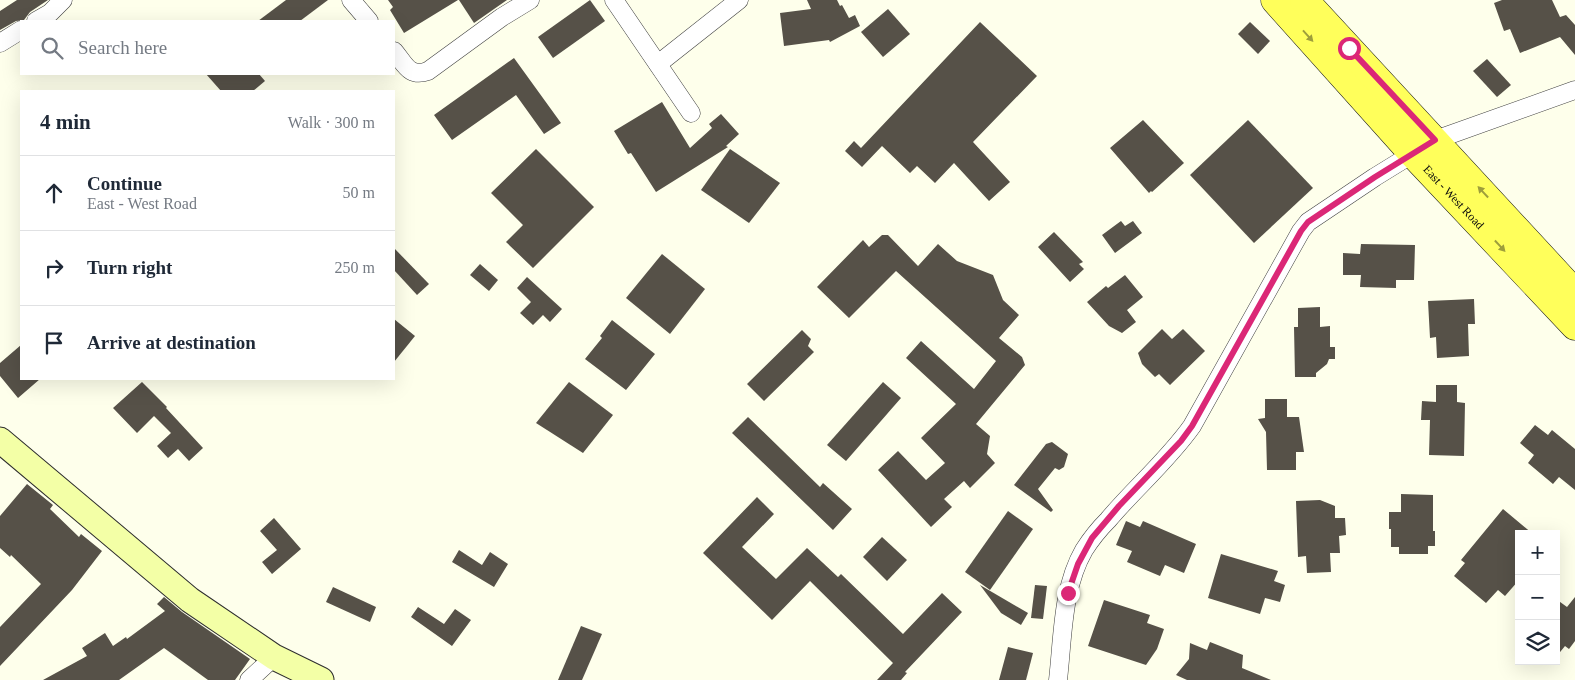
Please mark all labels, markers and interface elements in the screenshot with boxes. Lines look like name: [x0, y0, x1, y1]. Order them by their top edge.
search box: [20, 20, 395, 75]
one-way arrow: [1302, 30, 1314, 42]
icon: search: [38, 34, 66, 62]
text: Search here: [78, 37, 167, 58]
route start: [1338, 37, 1361, 60]
text: 4 min: [40, 110, 91, 134]
text: Walk · 300 m: [288, 114, 375, 131]
street label: East - West Road: [1420, 162, 1487, 232]
text: Continue: [87, 173, 162, 194]
icon: ahead: [40, 179, 68, 207]
text: 50 m: [343, 184, 375, 201]
one-way arrow: [1477, 187, 1489, 199]
text: East - West Road: [87, 195, 197, 212]
one-way arrow: [1494, 240, 1506, 252]
icon: right: [40, 254, 68, 282]
text: Turn right: [87, 257, 172, 278]
text: 250 m: [335, 259, 375, 276]
icon: arrive: [40, 329, 68, 357]
text: Arrive at destination: [87, 332, 256, 353]
map controls: [1515, 530, 1560, 665]
button: +: [1515, 530, 1560, 575]
button: −: [1515, 575, 1560, 620]
route end: [1057, 582, 1080, 605]
button: layers: [1515, 620, 1560, 665]

